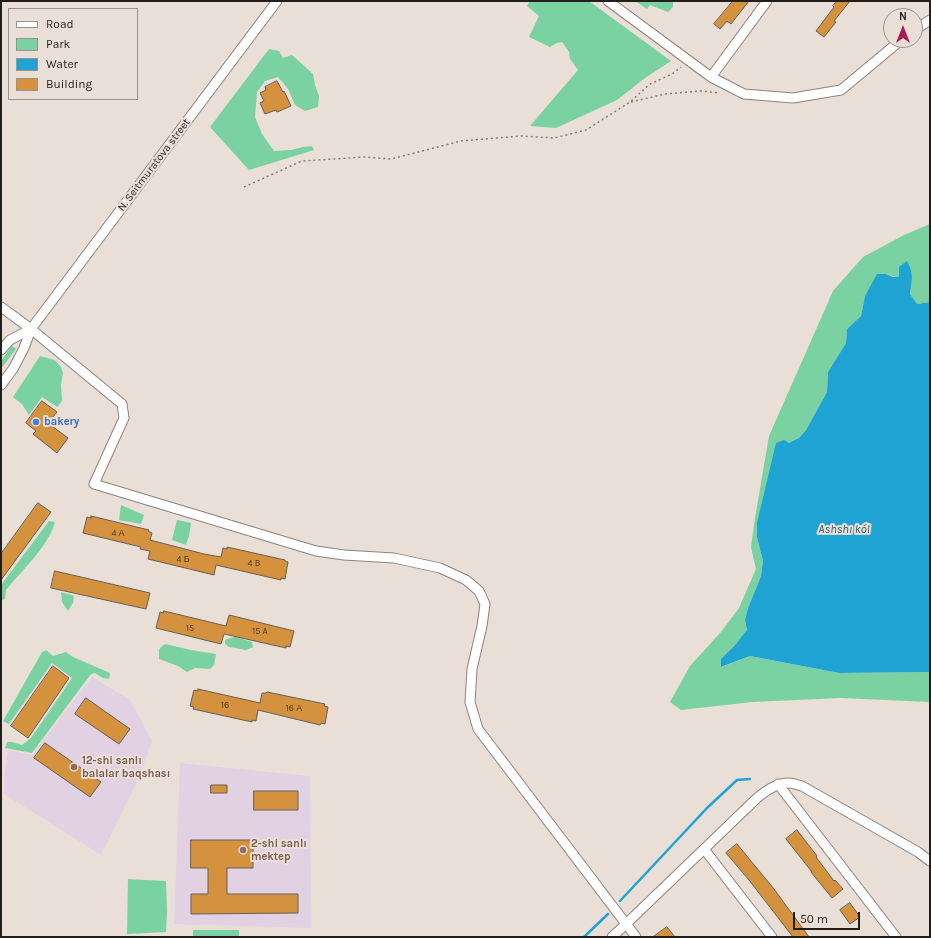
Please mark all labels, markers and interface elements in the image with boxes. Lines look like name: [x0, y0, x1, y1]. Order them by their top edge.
legend: [8, 8, 138, 100]
north arrow: [883, 8, 923, 48]
text: N: [899, 10, 907, 23]
text: Road: [46, 17, 74, 31]
text: Park: [46, 37, 70, 51]
text: Water: [46, 57, 78, 71]
text: Building: [46, 77, 92, 91]
street label: N. Seitmuratova street: [115, 116, 193, 214]
place label: bakery: [44, 415, 79, 429]
marker: bakery: [31, 417, 41, 427]
water label: Ashshı kól: [818, 523, 870, 537]
house number: 4 А: [111, 528, 125, 538]
house number: 4 Б: [176, 554, 190, 564]
house number: 4 B: [248, 558, 260, 568]
house number: 15: [186, 623, 194, 633]
house number: 15 A: [252, 626, 268, 636]
house number: 16: [221, 700, 229, 710]
house number: 16 А: [286, 703, 302, 713]
place label: 12-shi sanlı balalar baqshası: [82, 754, 170, 780]
marker: 12-shi sanlı balalar baqshası: [69, 762, 79, 772]
place label: 2-shi sanlı mektep: [251, 837, 307, 863]
marker: 2-shi sanlı mektep: [238, 845, 248, 855]
scale bar: [795, 904, 862, 930]
text: 50 m: [800, 912, 828, 926]

